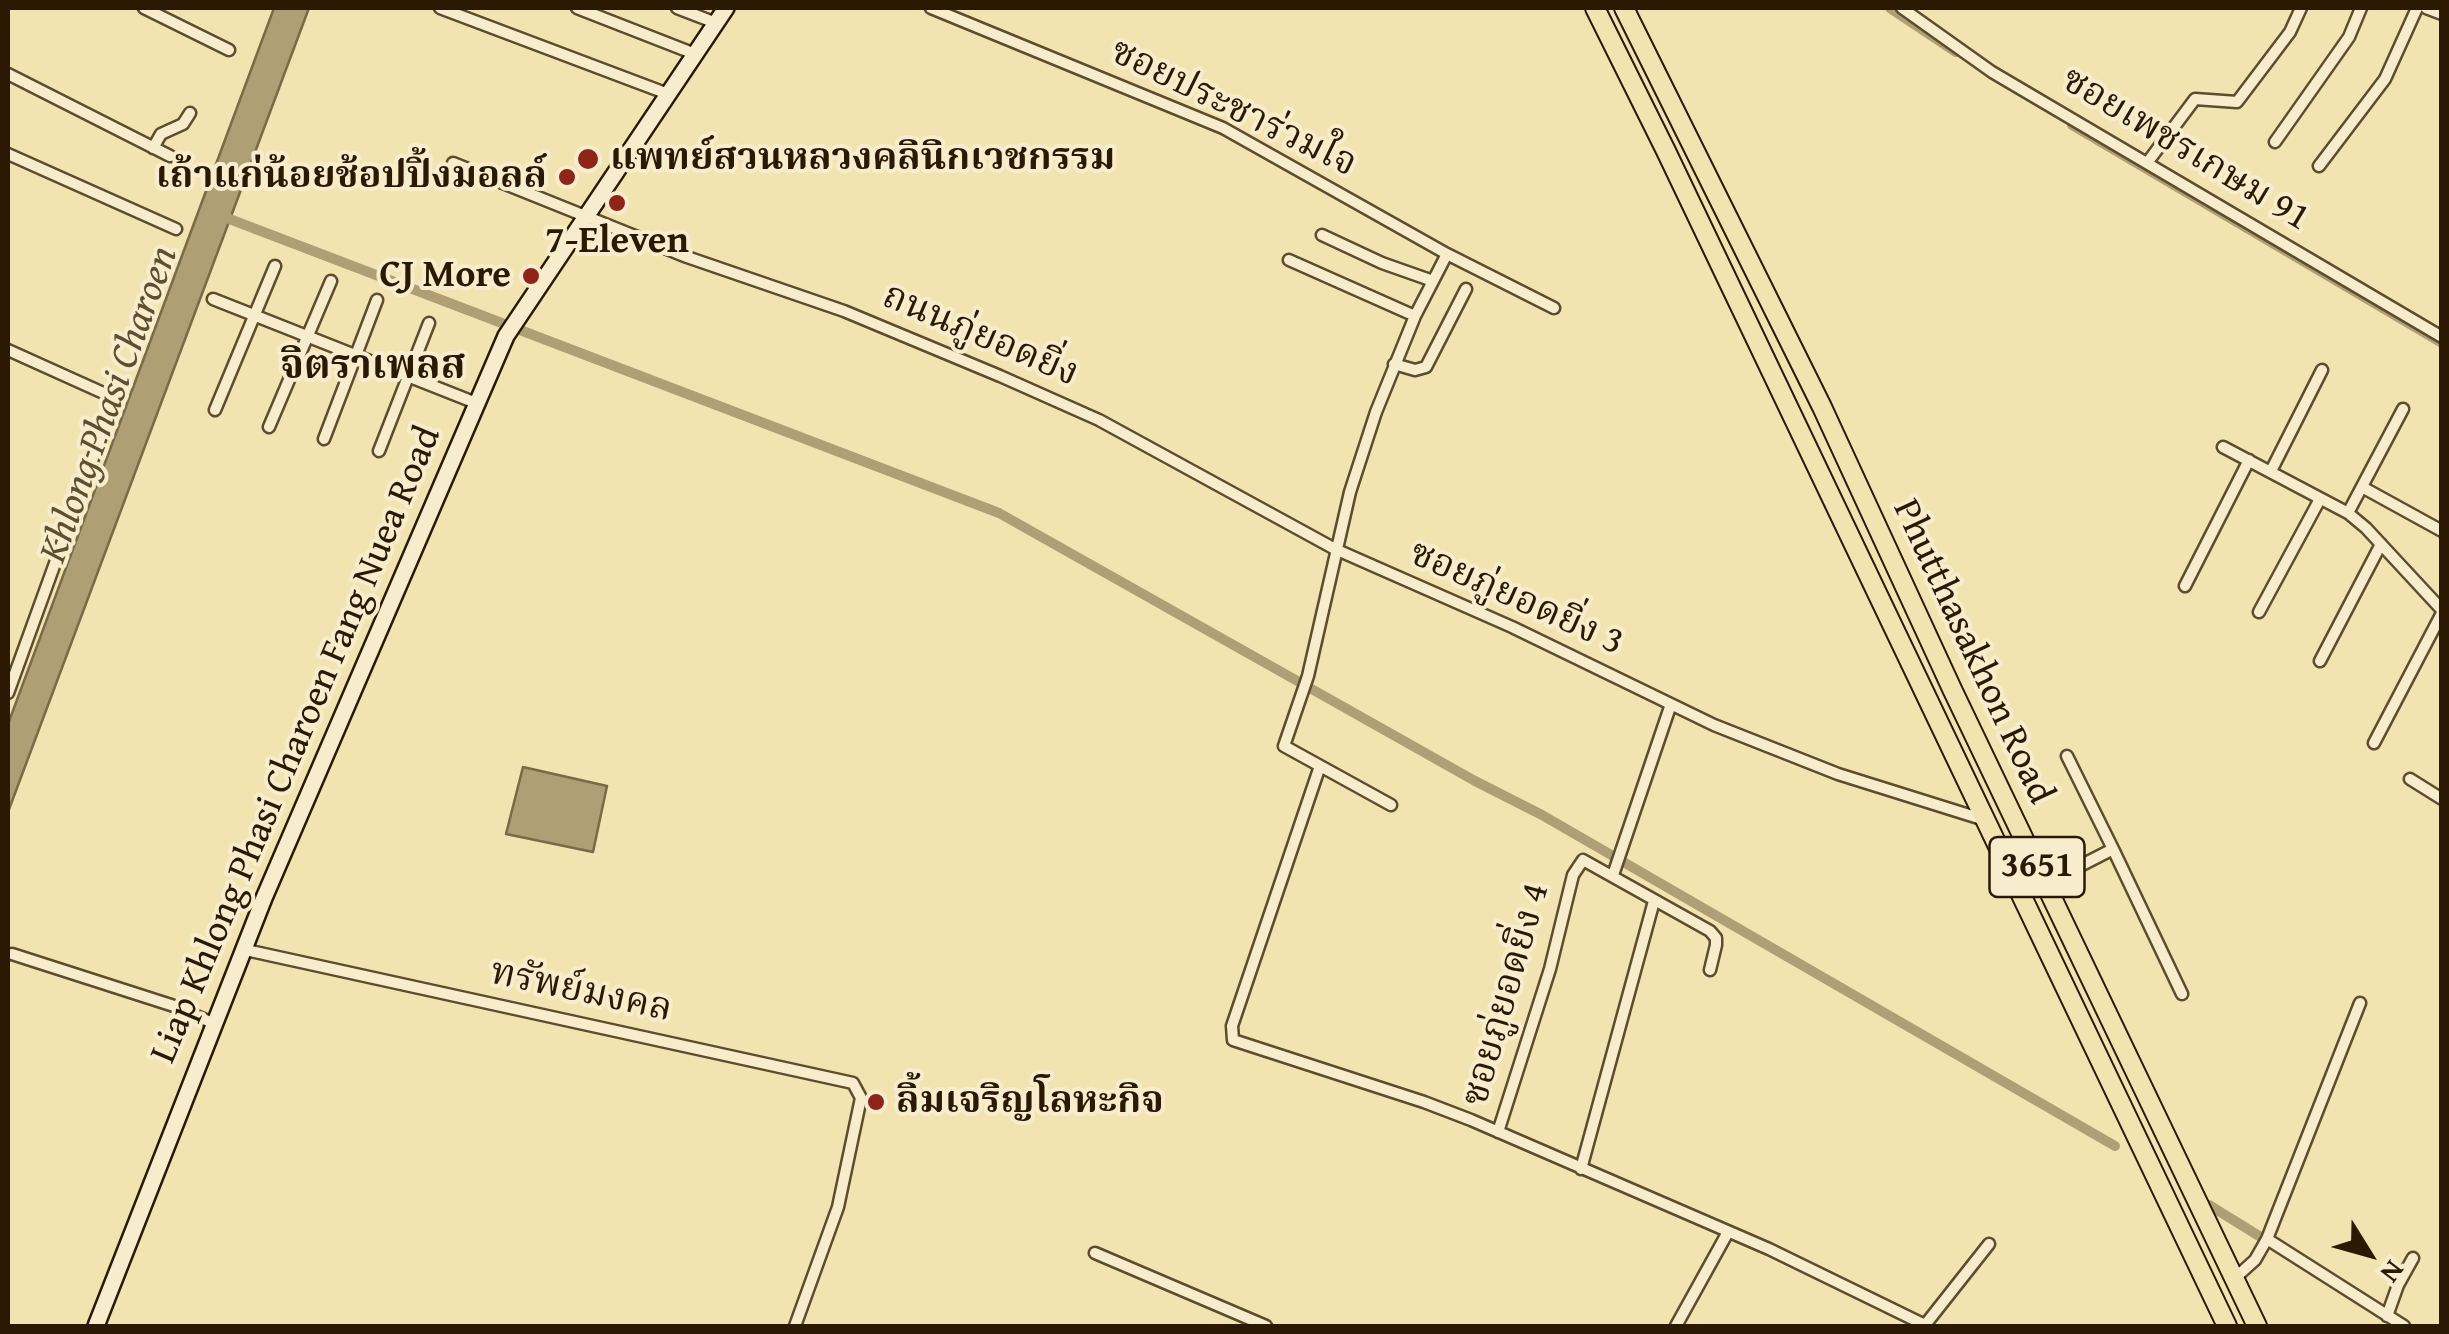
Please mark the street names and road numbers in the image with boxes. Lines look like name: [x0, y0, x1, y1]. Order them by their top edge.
street label: ซอยประชาร่วมใจ: [1102, 30, 1364, 188]
street label: ซอยเพชรเกษม 91: [2053, 58, 2317, 242]
street label: ถนนภู่ยอดยิ่ง: [875, 274, 1085, 398]
street label: Liap Khlong Phasi Charoen Fang Nuea Road: [142, 420, 452, 1070]
street label: Phutthasakhon Road: [1881, 492, 2063, 812]
street label: ซอยภู่ยอดยิ่ง 3: [1402, 531, 1630, 667]
road number: 3651: [1990, 837, 2084, 897]
street label: ซอยภู่ยอดยิ่ง 4: [1453, 878, 1561, 1112]
street label: ทรัพย์มงคล: [486, 951, 676, 1033]

